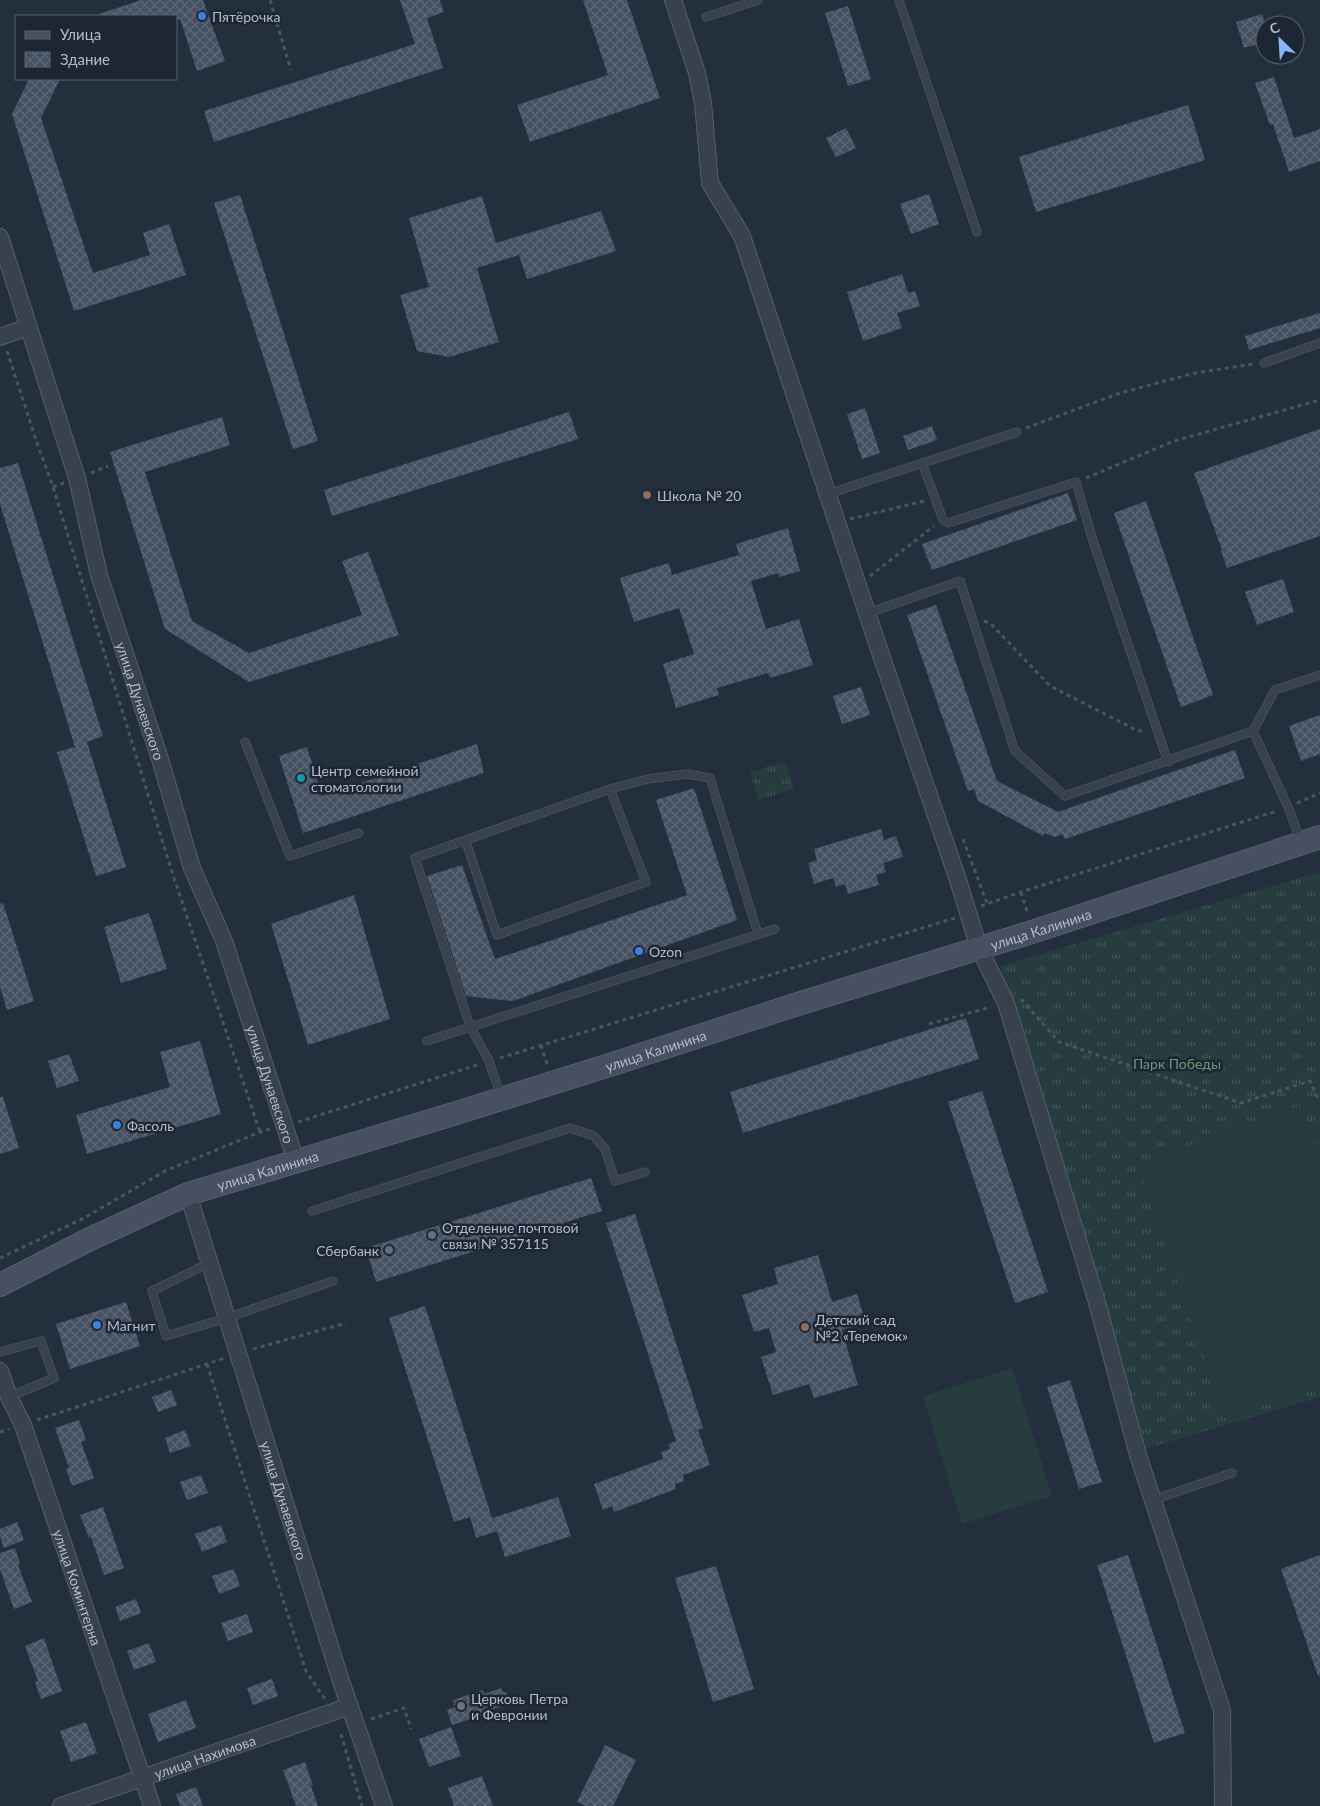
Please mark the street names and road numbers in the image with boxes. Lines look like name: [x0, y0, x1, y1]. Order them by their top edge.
street label: улица Дунаевского: [113, 639, 168, 762]
street label: улица Калинина: [988, 905, 1094, 953]
street label: улица Дунаевского: [243, 1023, 298, 1145]
street label: улица Калинина: [603, 1026, 708, 1074]
street label: улица Калинина: [215, 1147, 320, 1193]
street label: улица Дунаевского: [258, 1439, 311, 1562]
street label: улица Коминтерна: [50, 1527, 105, 1647]
street label: улица Нахимова: [152, 1731, 258, 1782]

